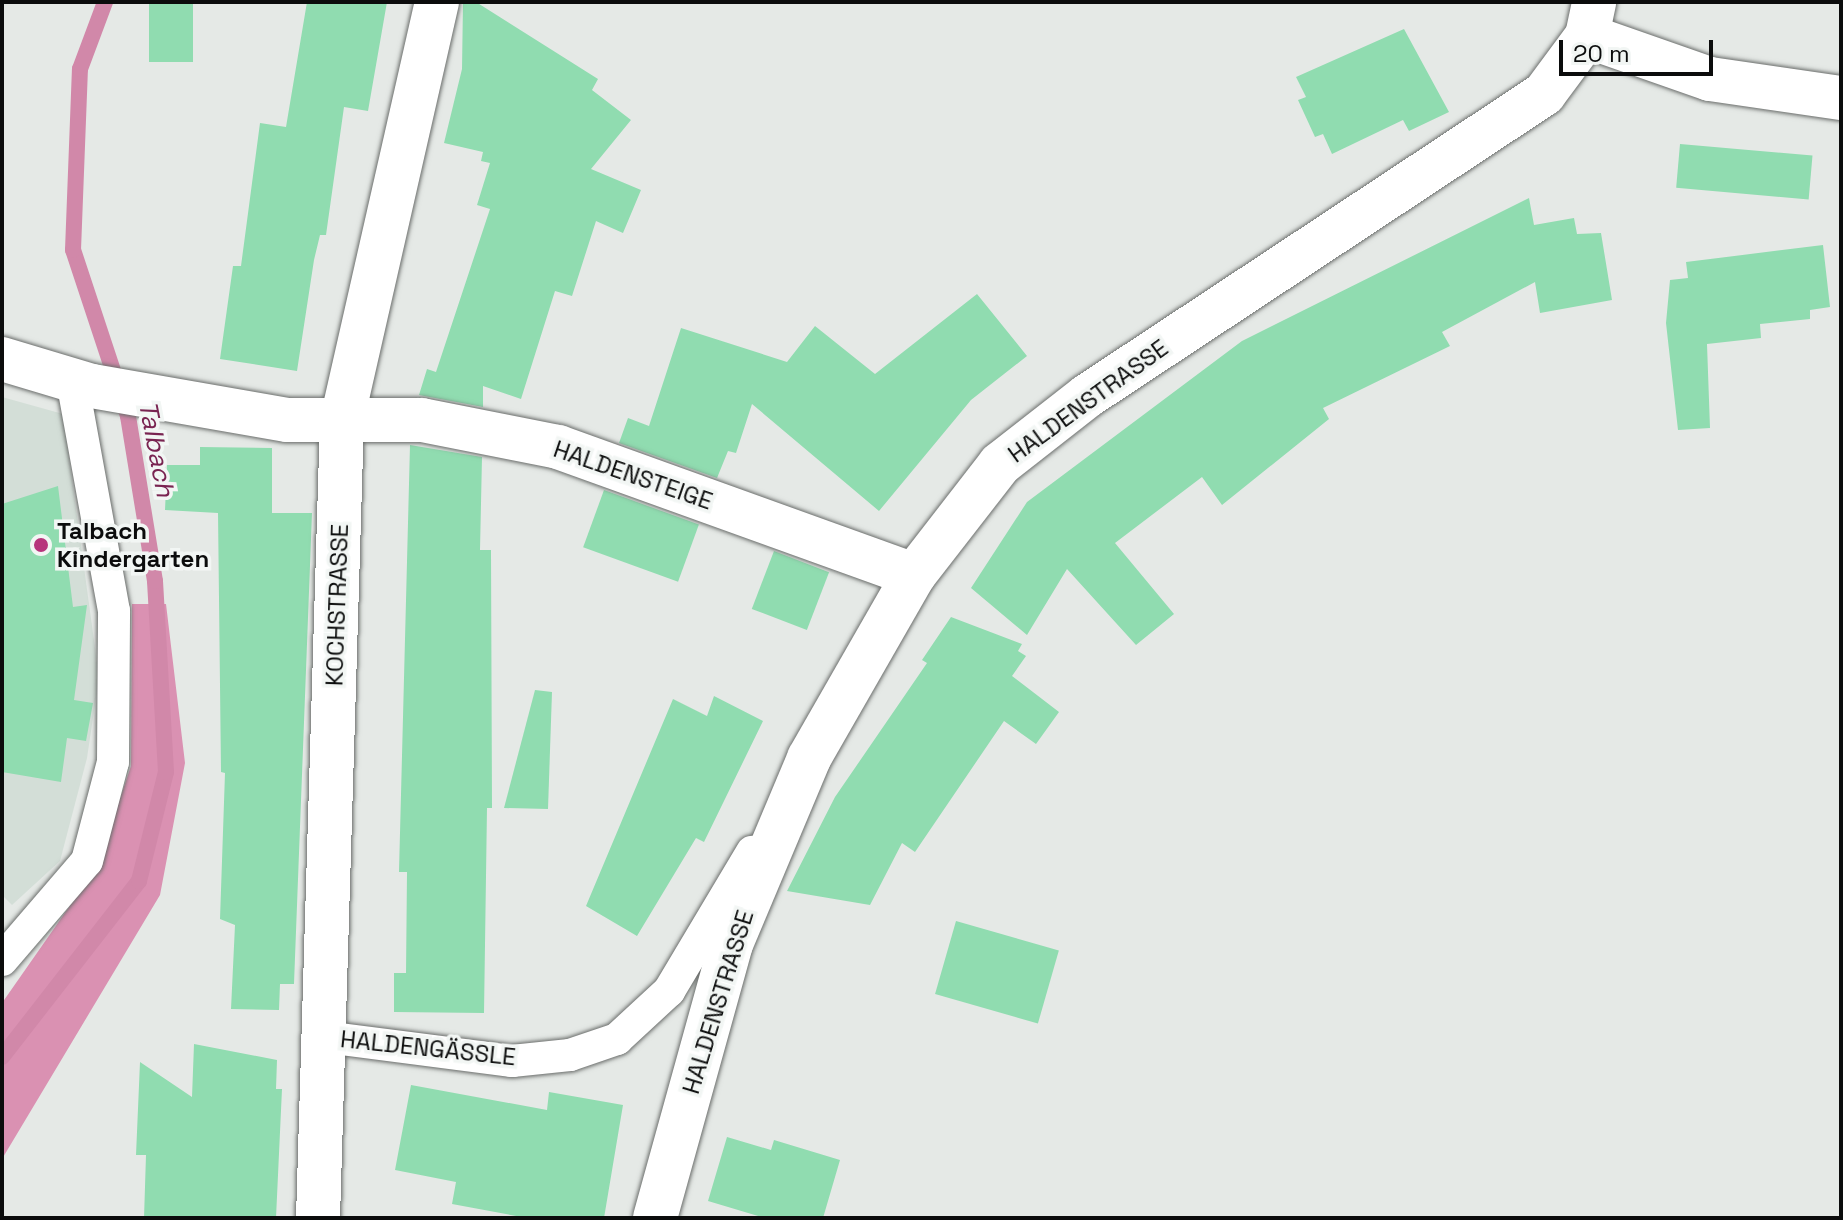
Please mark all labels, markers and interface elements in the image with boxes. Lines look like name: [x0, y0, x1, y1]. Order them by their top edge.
scale bar: [1563, 24, 1717, 74]
text: 20 m: [1573, 38, 1630, 69]
street label: HALDENSTRASSE: [1002, 333, 1174, 469]
water label: Talbach: [131, 398, 181, 500]
street label: HALDENSTEIGE: [550, 434, 716, 516]
place label: Talbach Kindergarten: [57, 517, 209, 573]
street label: KOCHSTRASSE: [320, 523, 354, 687]
marker: Talbach Kindergarten: [32, 536, 50, 554]
street label: HALDENSTRASSE: [676, 907, 760, 1097]
street label: HALDENGÄSSLE: [339, 1024, 517, 1072]

